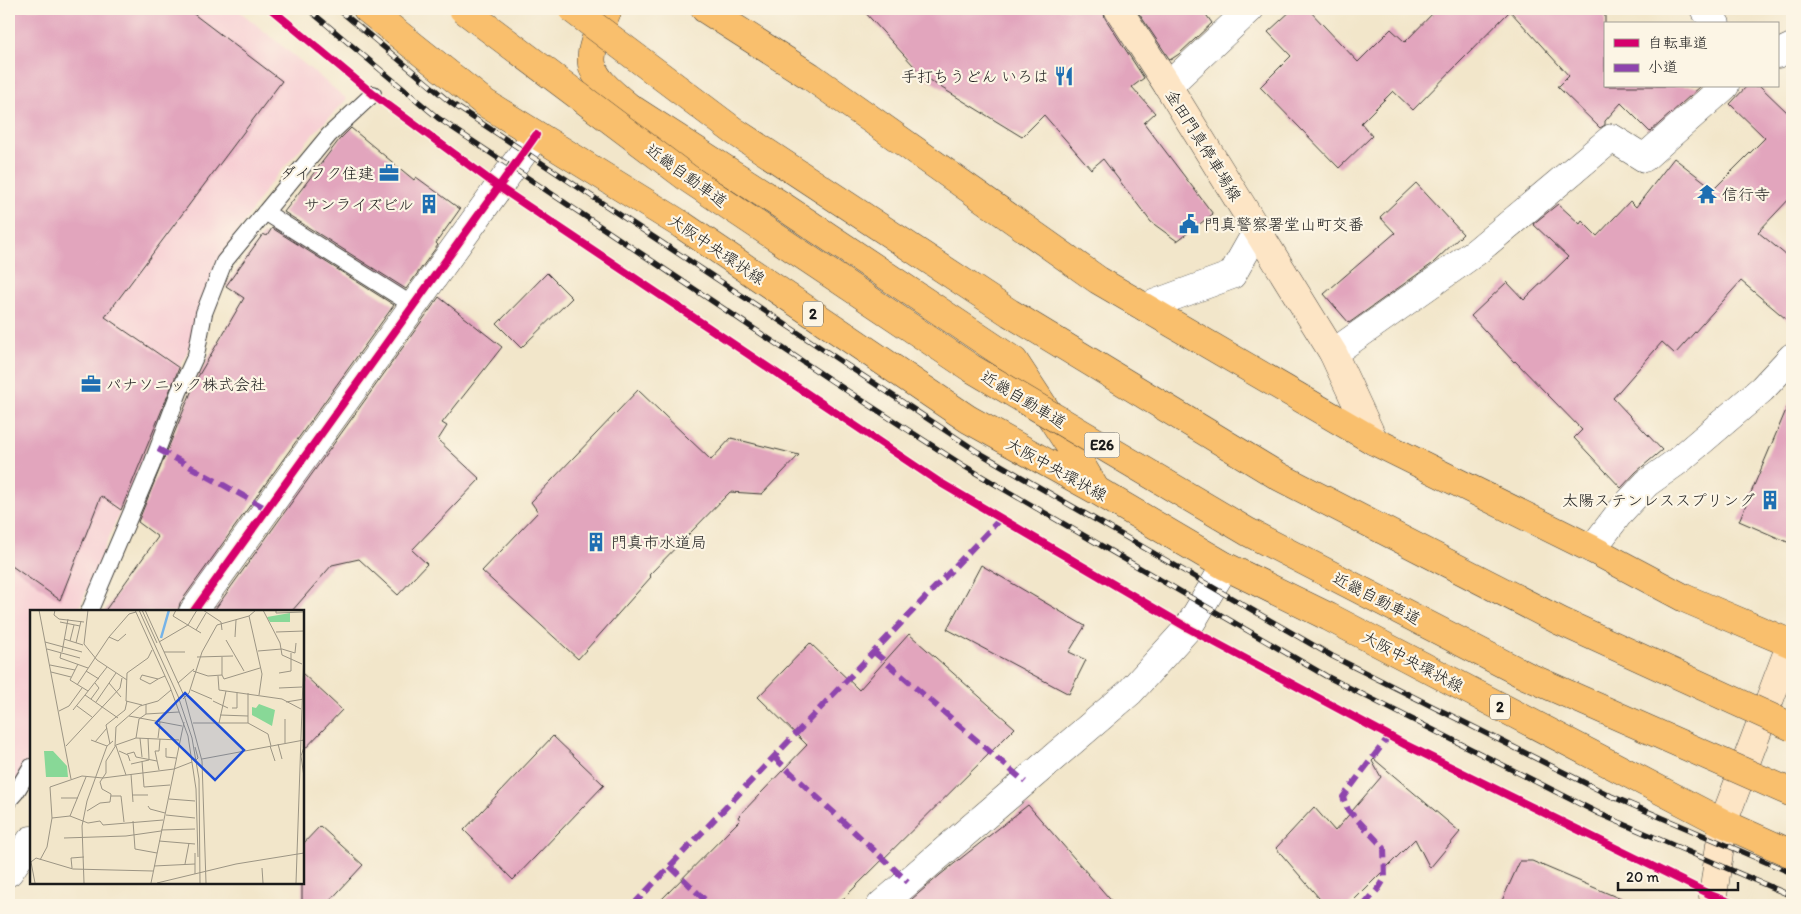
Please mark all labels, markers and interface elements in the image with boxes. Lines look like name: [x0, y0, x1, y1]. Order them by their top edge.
legend: [1604, 22, 1778, 88]
text: 自転車道: [1648, 34, 1708, 52]
text: 小道: [1648, 58, 1678, 76]
restaurant icon: 手打ちうどん いろは: [1053, 65, 1075, 87]
place label: 手打ちうどん いろは: [901, 67, 1049, 86]
street label: 金田門真停車場線: [1162, 86, 1246, 205]
street label: 近畿自動車道: [642, 140, 731, 211]
office icon: ダイフク住建: [378, 162, 400, 184]
place label: ダイフク住建: [280, 164, 374, 183]
temple icon: 信行寺: [1696, 183, 1718, 205]
place label: 信行寺: [1722, 185, 1770, 204]
building icon: サンライズビル: [418, 193, 440, 215]
place label: サンライズビル: [304, 195, 414, 214]
street label: 大阪中央環状線: [665, 210, 768, 289]
public building icon: 門真警察署堂山町交番: [1178, 213, 1200, 235]
place label: 門真警察署堂山町交番: [1204, 215, 1364, 234]
road number: 2: [803, 302, 823, 326]
street label: 近畿自動車道: [978, 367, 1070, 432]
office icon: パナソニック株式会社: [80, 373, 102, 395]
place label: パナソニック株式会社: [106, 375, 266, 394]
road number: E26: [1084, 432, 1120, 458]
street label: 大阪中央環状線: [1003, 434, 1110, 505]
building icon: 太陽ステンレススプリング: [1759, 489, 1781, 511]
place label: 太陽ステンレススプリング: [1562, 491, 1755, 510]
building icon: 門真市水道局: [585, 531, 607, 553]
place label: 門真市水道局: [611, 533, 707, 552]
street label: 近畿自動車道: [1330, 568, 1424, 629]
inset map: [30, 610, 304, 884]
street label: 大阪中央環状線: [1359, 627, 1467, 696]
road number: 2: [1490, 694, 1510, 720]
scale bar: [1618, 859, 1738, 891]
text: 20 m: [1626, 868, 1660, 886]

